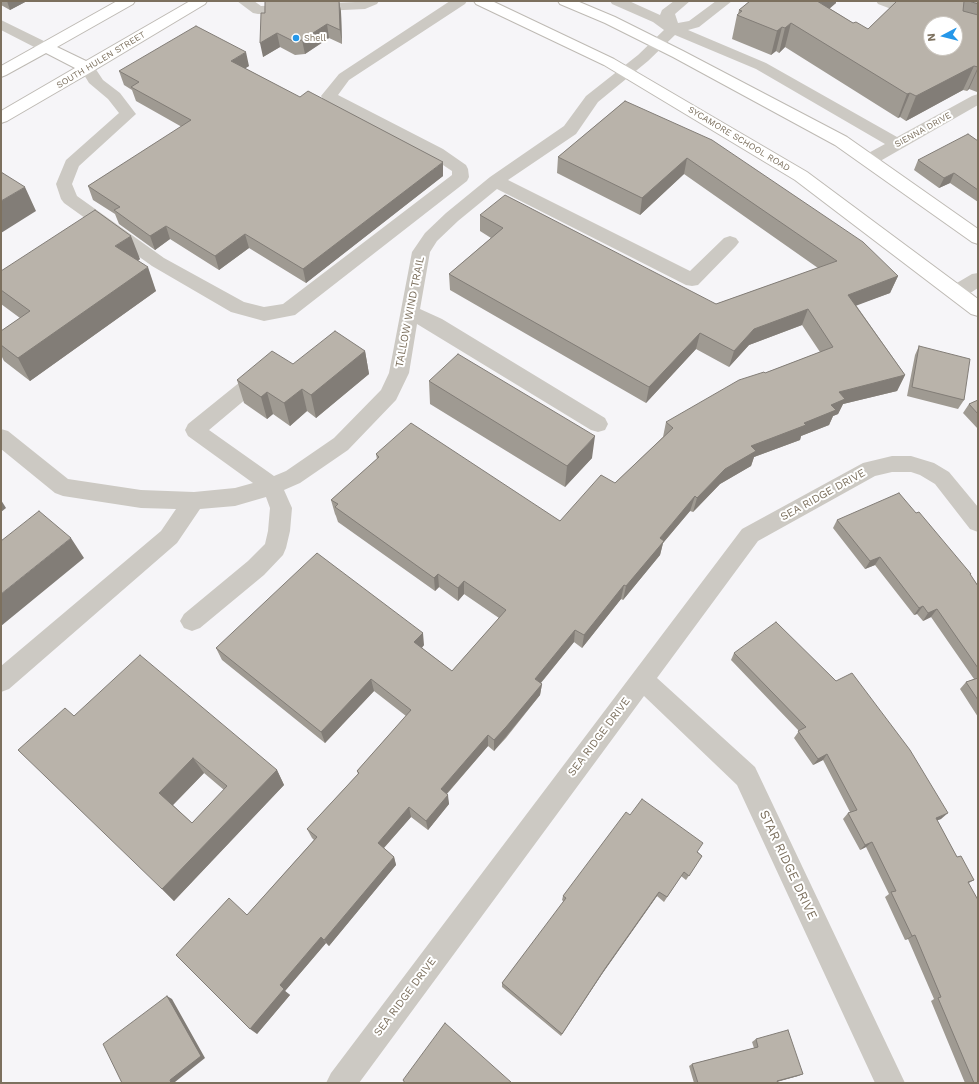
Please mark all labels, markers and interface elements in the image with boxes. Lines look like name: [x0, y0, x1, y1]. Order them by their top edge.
north arrow: [923, 16, 963, 56]
street label: SOUTH HULEN STREET: [55, 29, 147, 91]
marker: Shell: [291, 33, 301, 43]
place label: Shell: [304, 33, 326, 43]
text: N: [925, 33, 939, 42]
street label: SYCAMORE SCHOOL ROAD: [686, 104, 792, 174]
street label: SIENNA DRIVE: [893, 110, 953, 150]
street label: TALLOW WIND TRAIL: [393, 255, 427, 369]
street label: SEA RIDGE DRIVE: [778, 466, 868, 524]
street label: SEA RIDGE DRIVE: [565, 695, 633, 779]
street label: STAR RIDGE DRIVE: [756, 808, 820, 922]
street label: SEA RIDGE DRIVE: [371, 955, 439, 1039]

